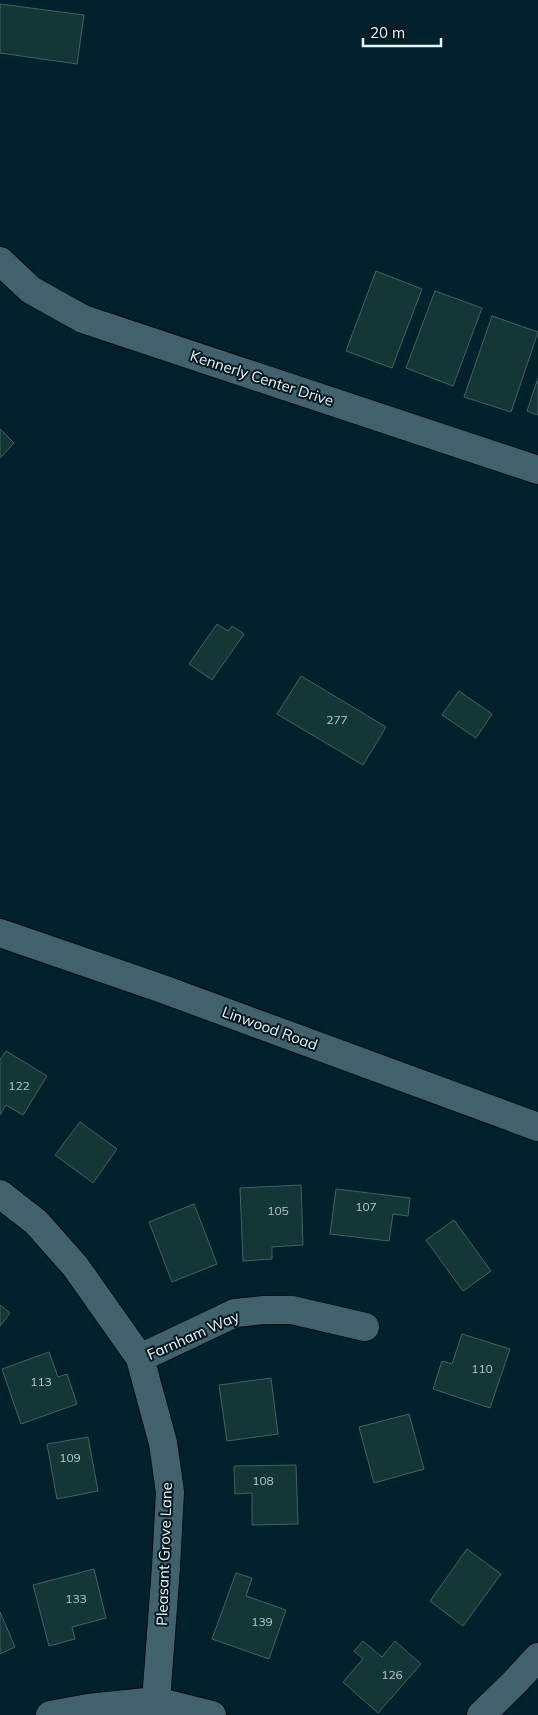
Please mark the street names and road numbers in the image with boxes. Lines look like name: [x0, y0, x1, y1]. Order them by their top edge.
street label: Kennerly Center Drive: [188, 346, 336, 410]
street label: Linwood Road: [220, 1002, 320, 1054]
street label: Farnham Way: [144, 1306, 242, 1364]
street label: Pleasant Grove Lane: [152, 1482, 176, 1626]

